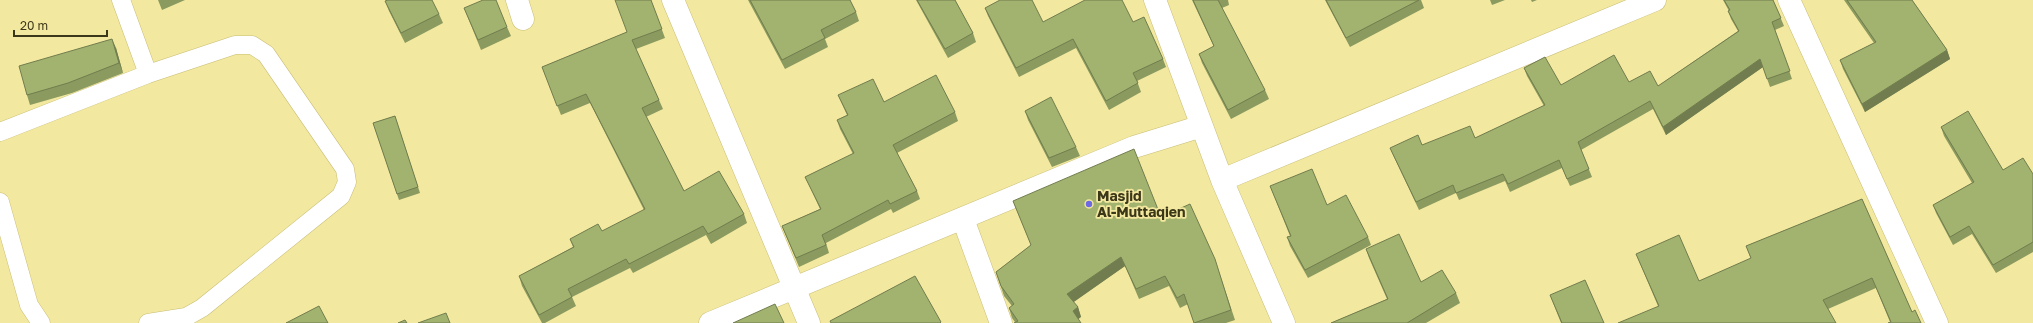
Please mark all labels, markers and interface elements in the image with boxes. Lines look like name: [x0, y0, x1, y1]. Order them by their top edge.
scale bar: [14, 12, 107, 38]
text: 20 m: [20, 18, 48, 33]
place label: Masjid Al-Muttaqien: [1097, 187, 1186, 220]
marker: Masjid Al-Muttaqien: [1084, 199, 1094, 209]

